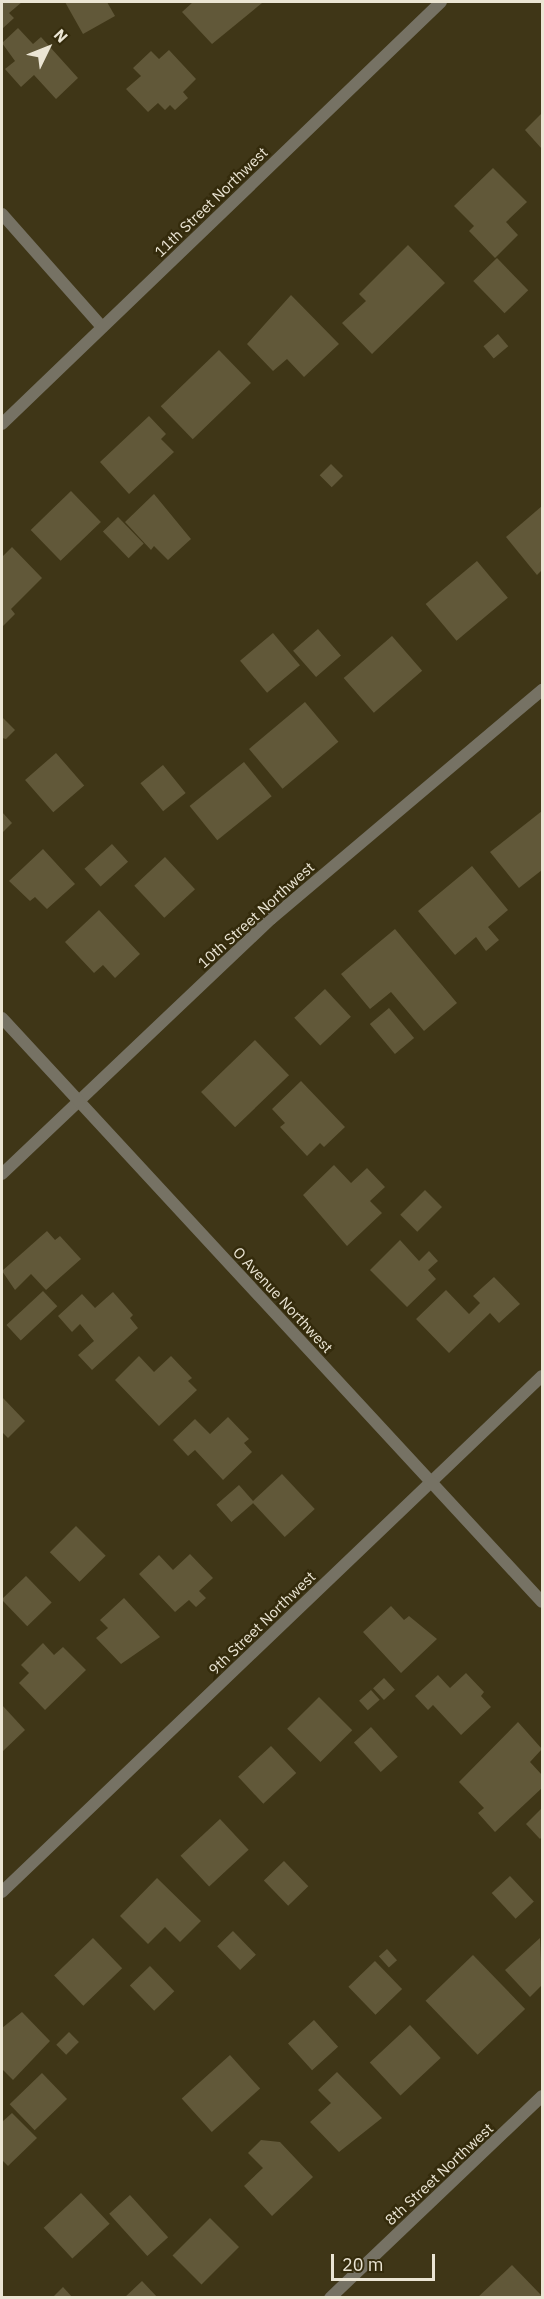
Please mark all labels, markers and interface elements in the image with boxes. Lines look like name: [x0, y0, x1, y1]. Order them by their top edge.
north arrow: [18, 18, 78, 78]
text: N: [50, 25, 72, 47]
street label: 11th Street Northwest: [151, 143, 271, 261]
street label: 10th Street Northwest: [194, 858, 318, 972]
street label: O Avenue Northwest: [229, 1243, 337, 1357]
street label: 9th Street Northwest: [205, 1567, 319, 1679]
street label: 8th Street Northwest: [381, 2119, 497, 2229]
scale bar: [334, 2242, 438, 2280]
text: 20 m: [342, 2253, 384, 2276]

